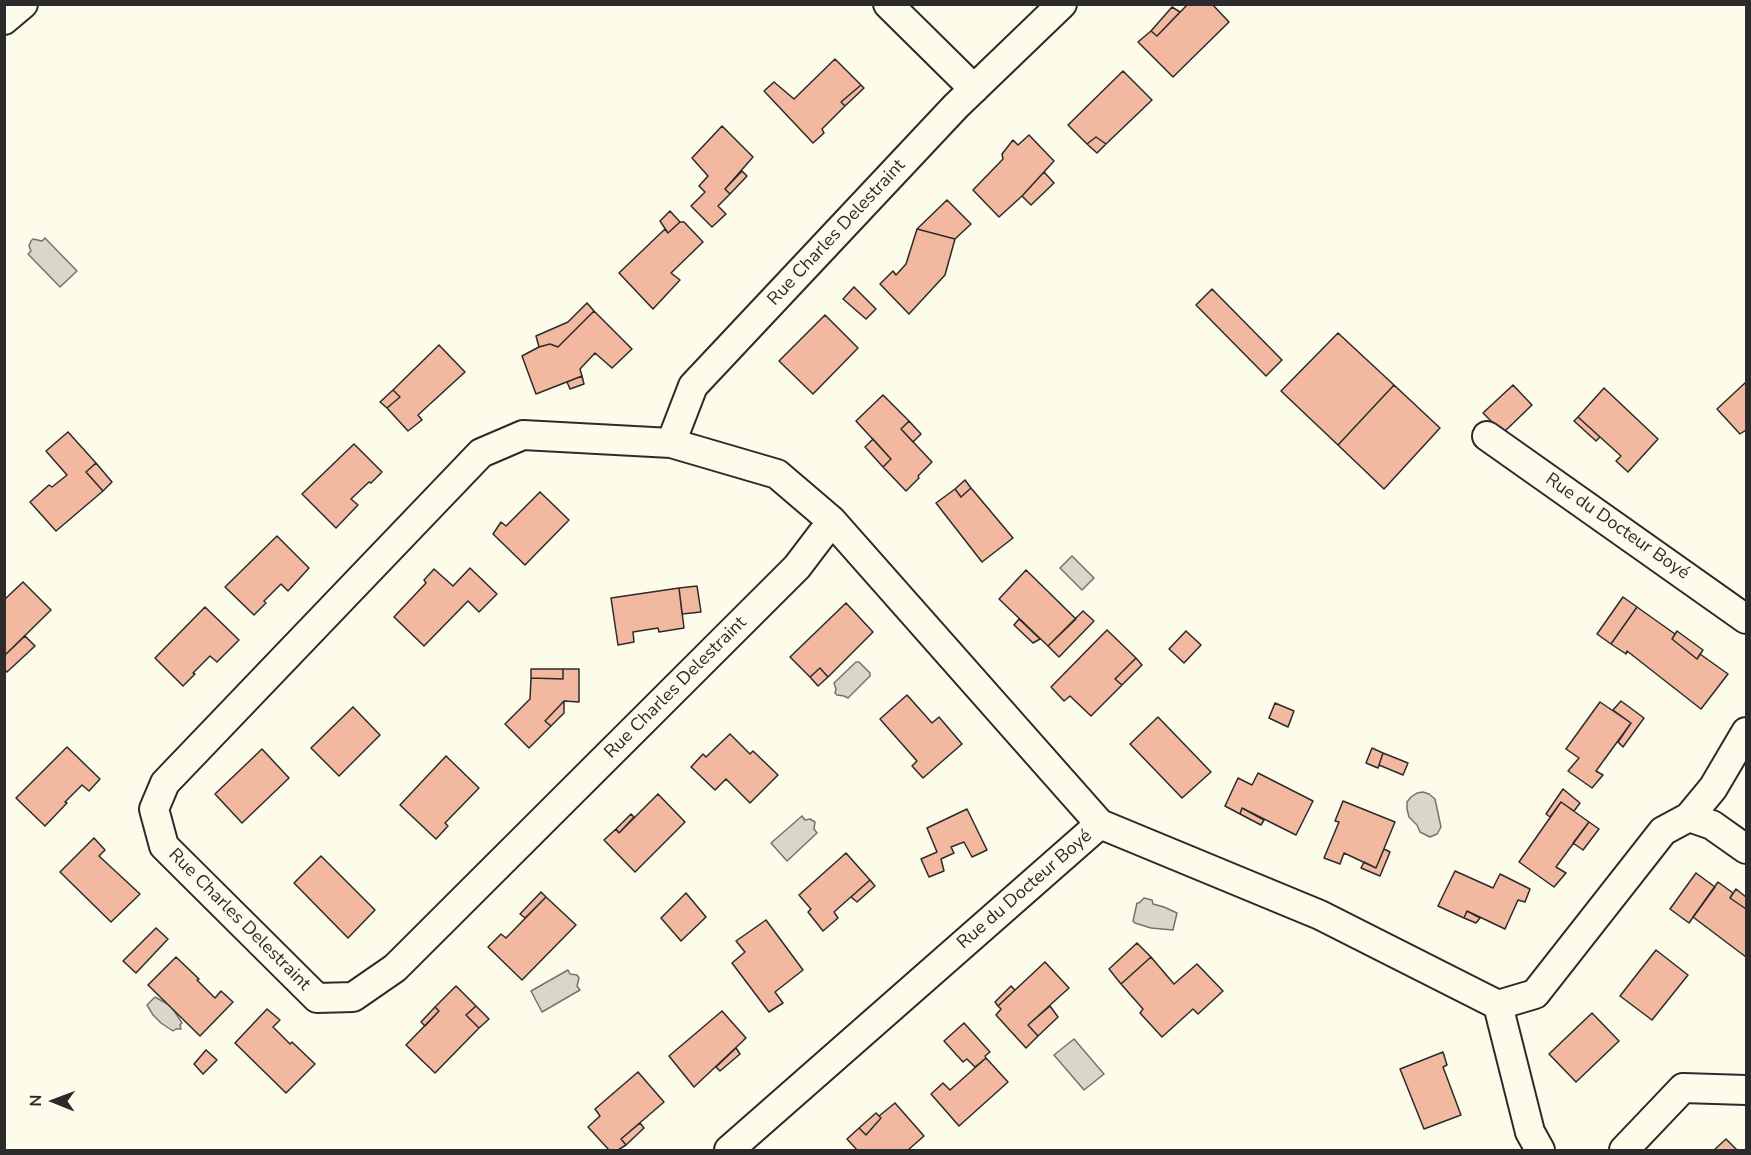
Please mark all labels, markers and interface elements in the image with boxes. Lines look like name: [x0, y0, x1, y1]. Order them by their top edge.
street label: Rue Charles Delestraint: [764, 155, 910, 311]
street label: Rue du Docteur Boyé: [1541, 469, 1693, 585]
street label: Rue Charles Delestraint: [600, 612, 752, 764]
street label: Rue du Docteur Boyé: [953, 826, 1097, 954]
street label: Rue Charles Delestraint: [163, 844, 315, 996]
north arrow: [24, 1071, 84, 1131]
text: N: [25, 1095, 47, 1107]

